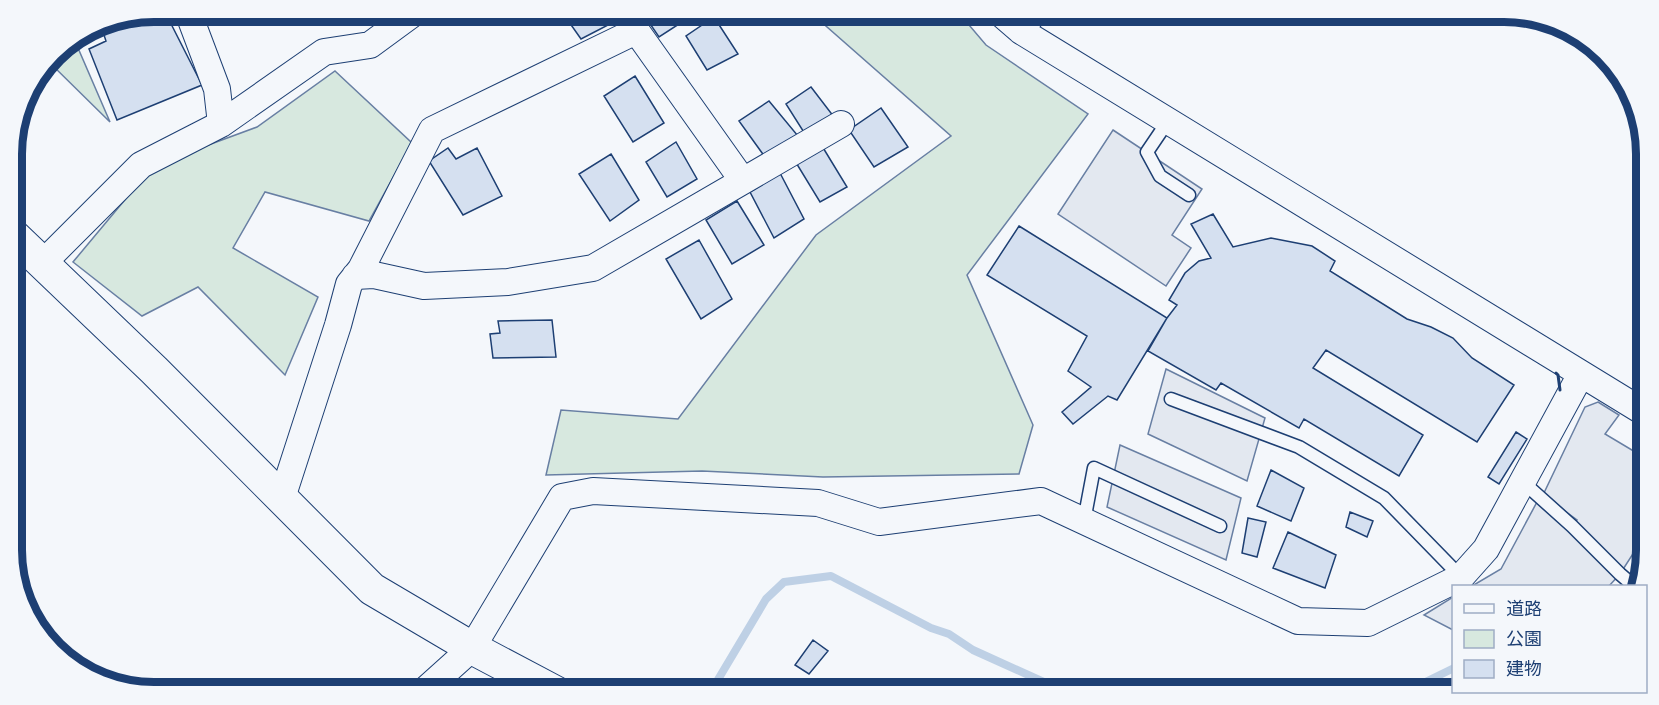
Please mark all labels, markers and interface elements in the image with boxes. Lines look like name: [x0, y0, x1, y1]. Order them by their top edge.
legend: [1452, 585, 1647, 693]
text: 道路: [1506, 598, 1542, 619]
text: 公園: [1506, 628, 1542, 649]
text: 建物: [1506, 658, 1542, 679]

